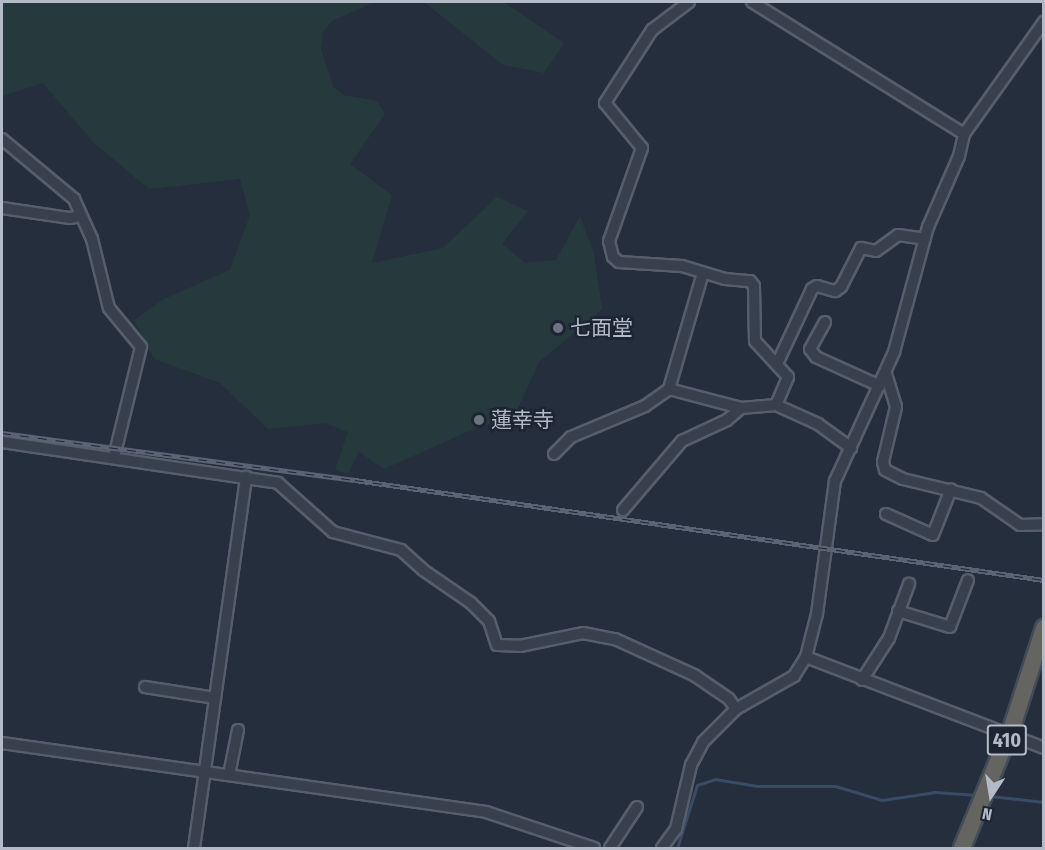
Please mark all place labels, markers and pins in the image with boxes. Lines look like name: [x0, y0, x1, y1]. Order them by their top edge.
place label: 七面堂: [570, 315, 633, 341]
marker: 七面堂: [551, 321, 565, 335]
place label: 蓮幸寺: [491, 407, 554, 433]
marker: 蓮幸寺: [472, 413, 486, 427]

